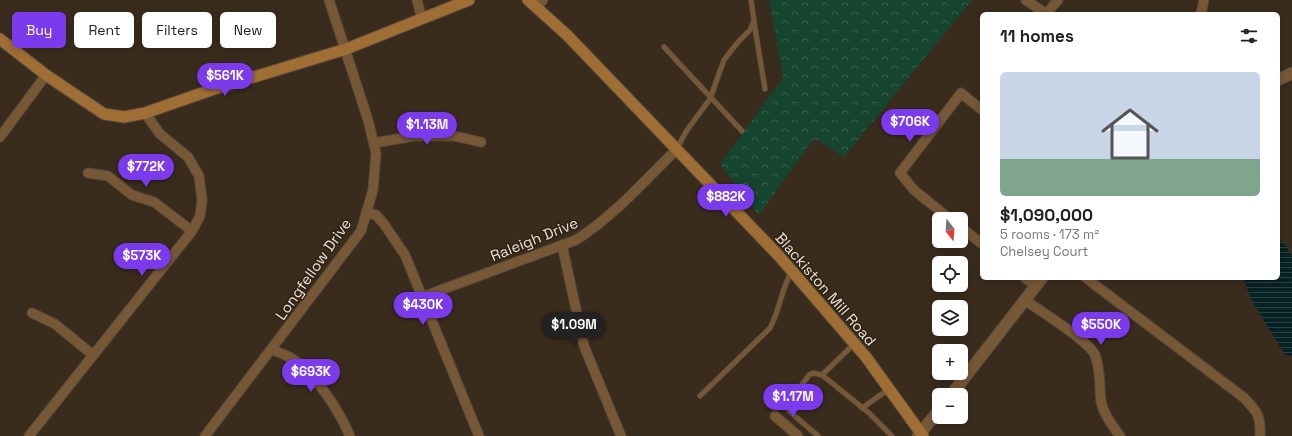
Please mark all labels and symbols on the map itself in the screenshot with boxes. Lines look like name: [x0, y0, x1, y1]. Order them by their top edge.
pin: $561K: [197, 63, 253, 97]
pin: $706K: [882, 109, 938, 143]
pin: $1.13M: [394, 112, 460, 146]
pin: $772K: [118, 154, 174, 188]
pin: $882K: [698, 184, 754, 218]
north arrow: [932, 212, 968, 248]
street label: Raleigh Drive: [487, 213, 581, 265]
street label: Longfellow Drive: [271, 214, 355, 323]
street label: Blackiston Mill Road: [772, 228, 880, 350]
pin: $573K: [114, 243, 170, 277]
pin: $430K: [395, 292, 451, 326]
pin: $1.09M: [541, 312, 607, 346]
pin: $550K: [1073, 312, 1129, 346]
pin: $693K: [283, 359, 339, 393]
pin: $1.17M: [760, 384, 826, 418]

